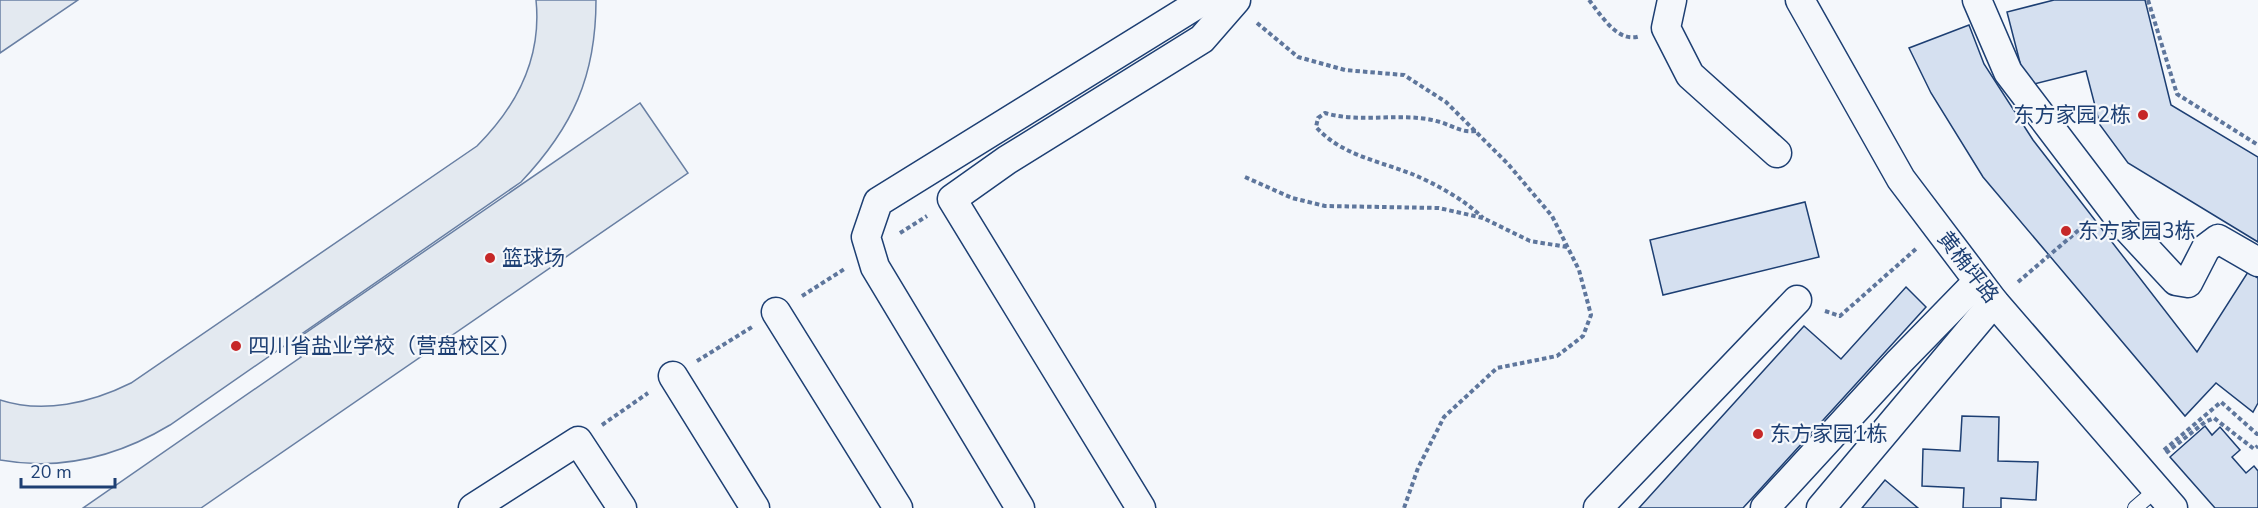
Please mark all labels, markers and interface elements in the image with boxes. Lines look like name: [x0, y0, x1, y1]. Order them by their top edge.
place label: 东方家园2栋: [2013, 101, 2131, 129]
marker: 东方家园2栋: [2136, 108, 2150, 122]
place label: 东方家园3栋: [2078, 217, 2196, 245]
marker: 东方家园3栋: [2059, 224, 2073, 238]
street label: 黄桷坪路: [1931, 225, 2005, 309]
place label: 篮球场: [502, 244, 565, 272]
marker: 篮球场: [483, 251, 497, 265]
place label: 四川省盐业学校（营盘校区）: [248, 332, 521, 360]
marker: 四川省盐业学校（营盘校区）: [229, 339, 243, 353]
place label: 东方家园1栋: [1770, 420, 1888, 448]
marker: 东方家园1栋: [1751, 427, 1765, 441]
scale bar: [21, 451, 116, 489]
text: 20 m: [30, 460, 72, 484]

